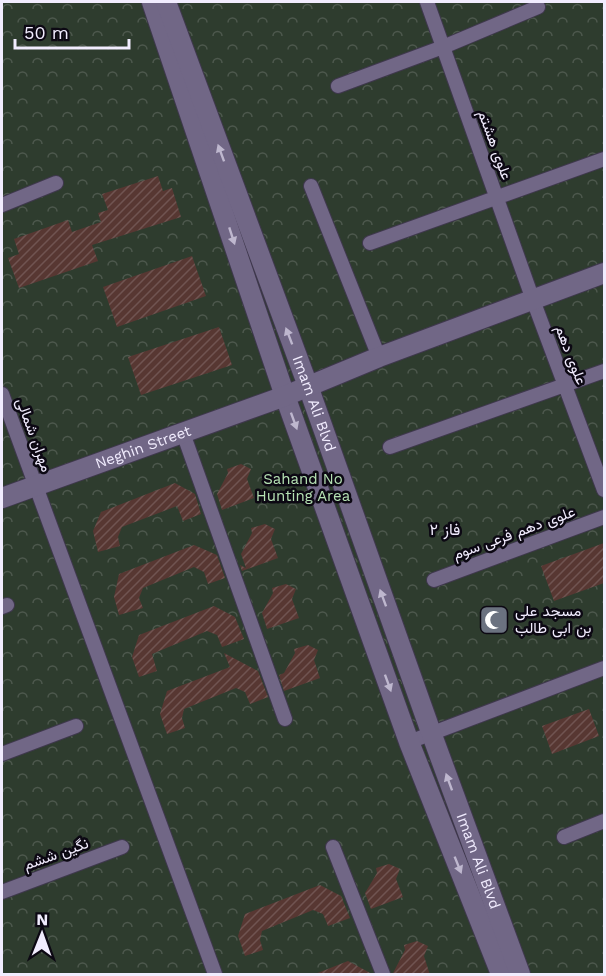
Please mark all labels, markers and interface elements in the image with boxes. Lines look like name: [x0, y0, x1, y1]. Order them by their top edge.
scale bar: [15, 12, 129, 50]
text: 50 m: [24, 22, 69, 43]
street label: علوی هشتم: [473, 108, 516, 183]
one-way arrow: [216, 143, 226, 161]
one-way arrow: [227, 227, 237, 245]
street label: علوی دهم: [551, 323, 591, 388]
one-way arrow: [284, 326, 294, 344]
street label: Imam Ali Blvd: [289, 353, 340, 454]
street label: مهران شمالی: [11, 396, 56, 475]
one-way arrow: [289, 412, 299, 430]
street label: Neghin Street: [93, 421, 194, 473]
park label: Sahand No Hunting Area: [256, 470, 351, 505]
street label: علوی دهم فرعی سوم: [450, 502, 578, 564]
district label: فاز ۲: [430, 520, 460, 540]
one-way arrow: [378, 589, 388, 607]
place label: مسجد علی بن ابی طالب: [515, 602, 591, 638]
mosque icon: مسجد علی بن ابی طالب: [478, 604, 510, 636]
one-way arrow: [384, 674, 394, 692]
one-way arrow: [444, 773, 454, 791]
street label: Imam Ali Blvd: [452, 810, 504, 911]
street label: نگین ششم: [21, 834, 91, 875]
one-way arrow: [454, 856, 463, 874]
north arrow: [12, 904, 72, 964]
text: N: [36, 910, 48, 929]

